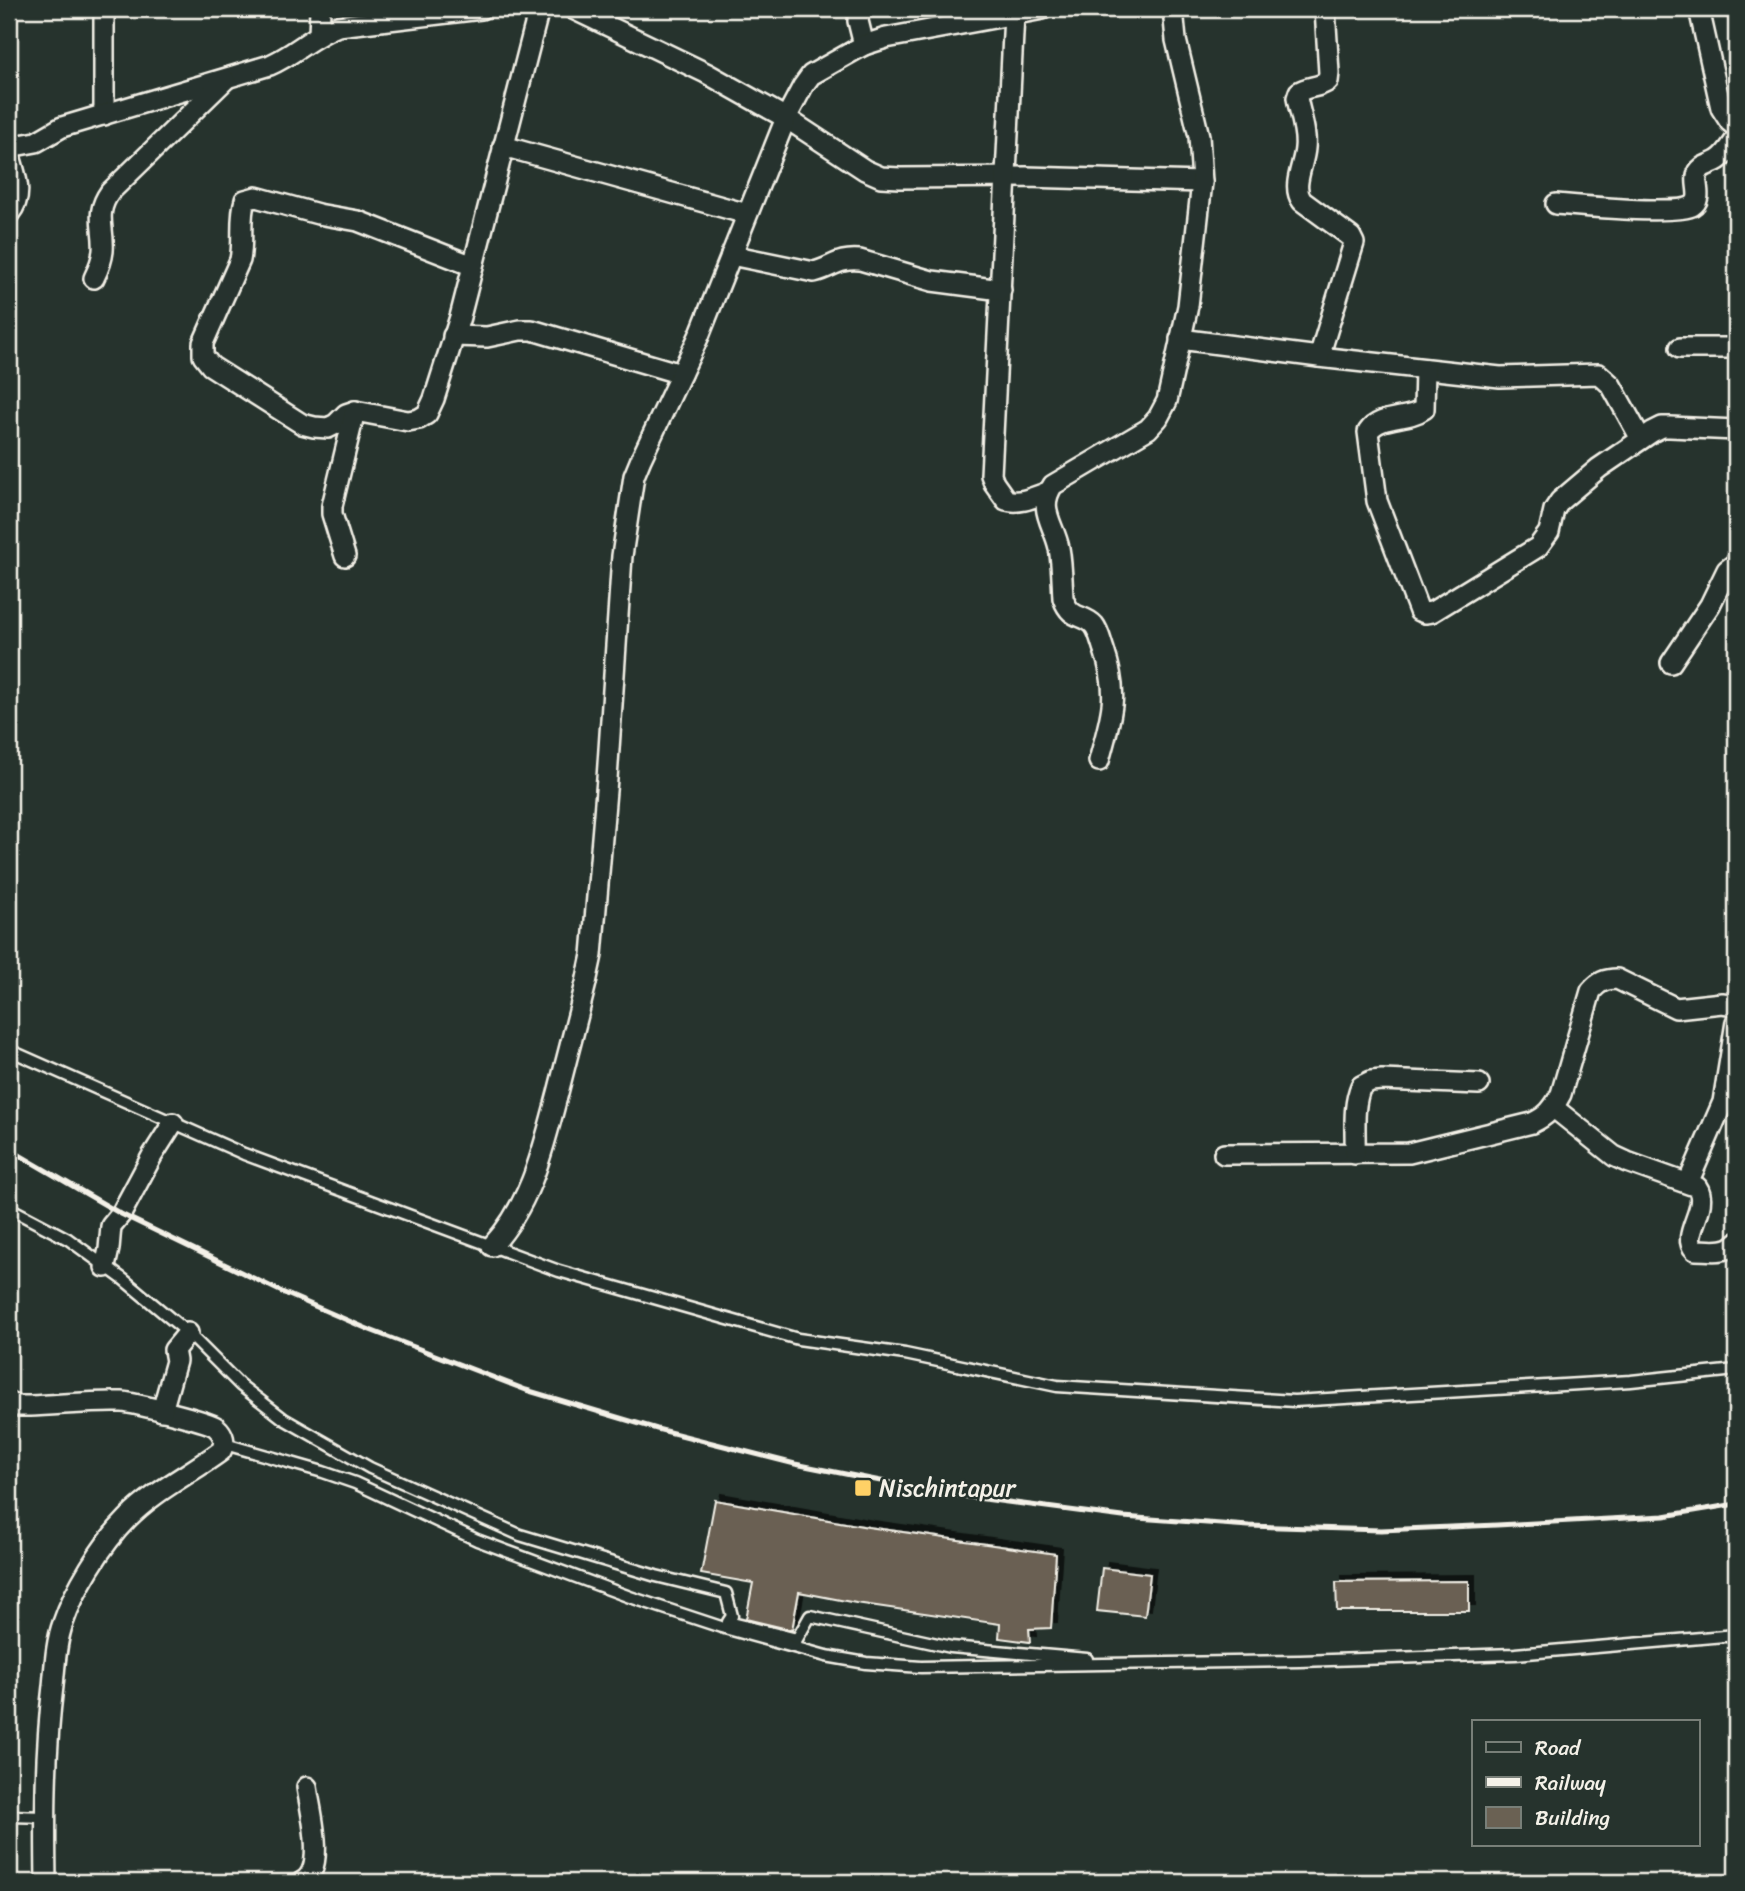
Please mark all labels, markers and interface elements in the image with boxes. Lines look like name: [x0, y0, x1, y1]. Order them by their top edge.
place label: Nischintapur: [879, 1467, 1017, 1509]
marker: Nischintapur: [853, 1478, 873, 1498]
legend: [1472, 1720, 1700, 1846]
text: Road: [1535, 1729, 1582, 1767]
text: Railway: [1535, 1764, 1606, 1802]
text: Building: [1535, 1799, 1611, 1837]

